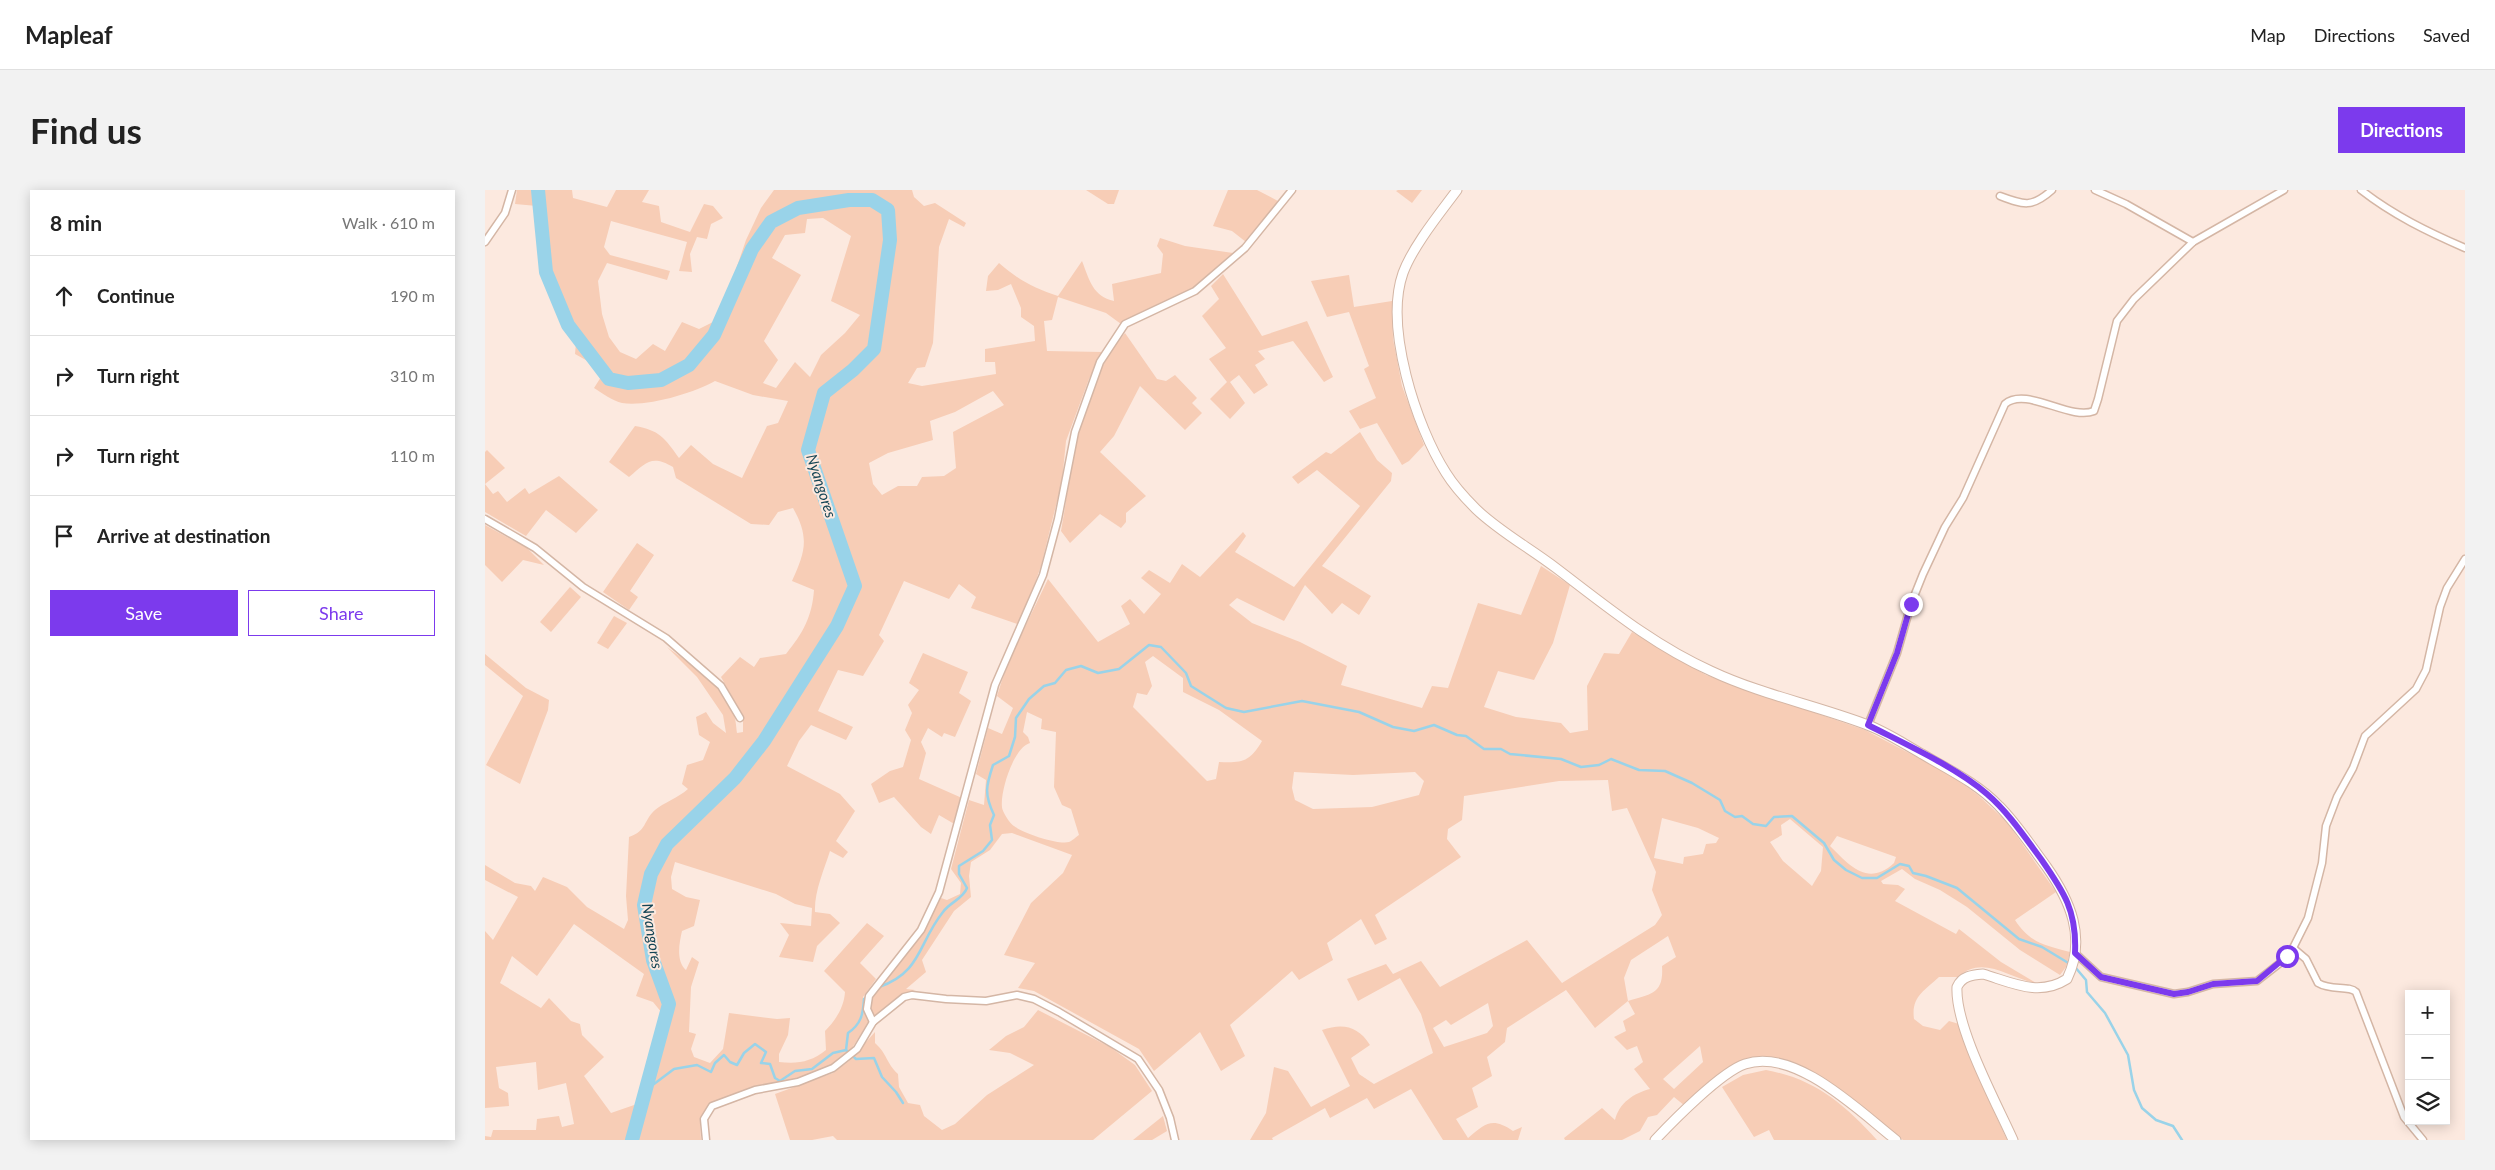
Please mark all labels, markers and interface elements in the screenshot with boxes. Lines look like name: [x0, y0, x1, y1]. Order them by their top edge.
text: Mapleaf: [25, 20, 113, 49]
text: Map: [2250, 24, 2286, 46]
text: Directions: [2314, 24, 2395, 46]
text: Saved: [2423, 24, 2470, 46]
button: Directions: [2338, 107, 2465, 153]
text: Find us: [30, 109, 142, 151]
text: 8 min: [50, 210, 102, 235]
text: Walk · 610 m: [342, 213, 435, 232]
icon: ahead: [50, 282, 78, 310]
text: Continue: [97, 284, 175, 307]
text: 190 m: [390, 286, 435, 305]
icon: right: [50, 362, 78, 390]
text: Turn right: [97, 364, 179, 387]
text: 310 m: [390, 366, 435, 385]
icon: right: [50, 442, 78, 470]
text: Turn right: [97, 444, 179, 467]
text: 110 m: [390, 446, 435, 465]
water label: Nyangores: [803, 452, 841, 520]
icon: arrive: [50, 522, 78, 550]
text: Arrive at destination: [97, 524, 270, 547]
button: Save: [50, 590, 238, 636]
button: Share: [248, 590, 435, 636]
route end: [1900, 593, 1923, 616]
water label: Nyangores: [639, 902, 667, 970]
route start: [2276, 945, 2299, 968]
map controls: [2405, 990, 2450, 1125]
button: +: [2405, 990, 2450, 1035]
button: −: [2405, 1035, 2450, 1080]
button: layers: [2405, 1080, 2450, 1125]

